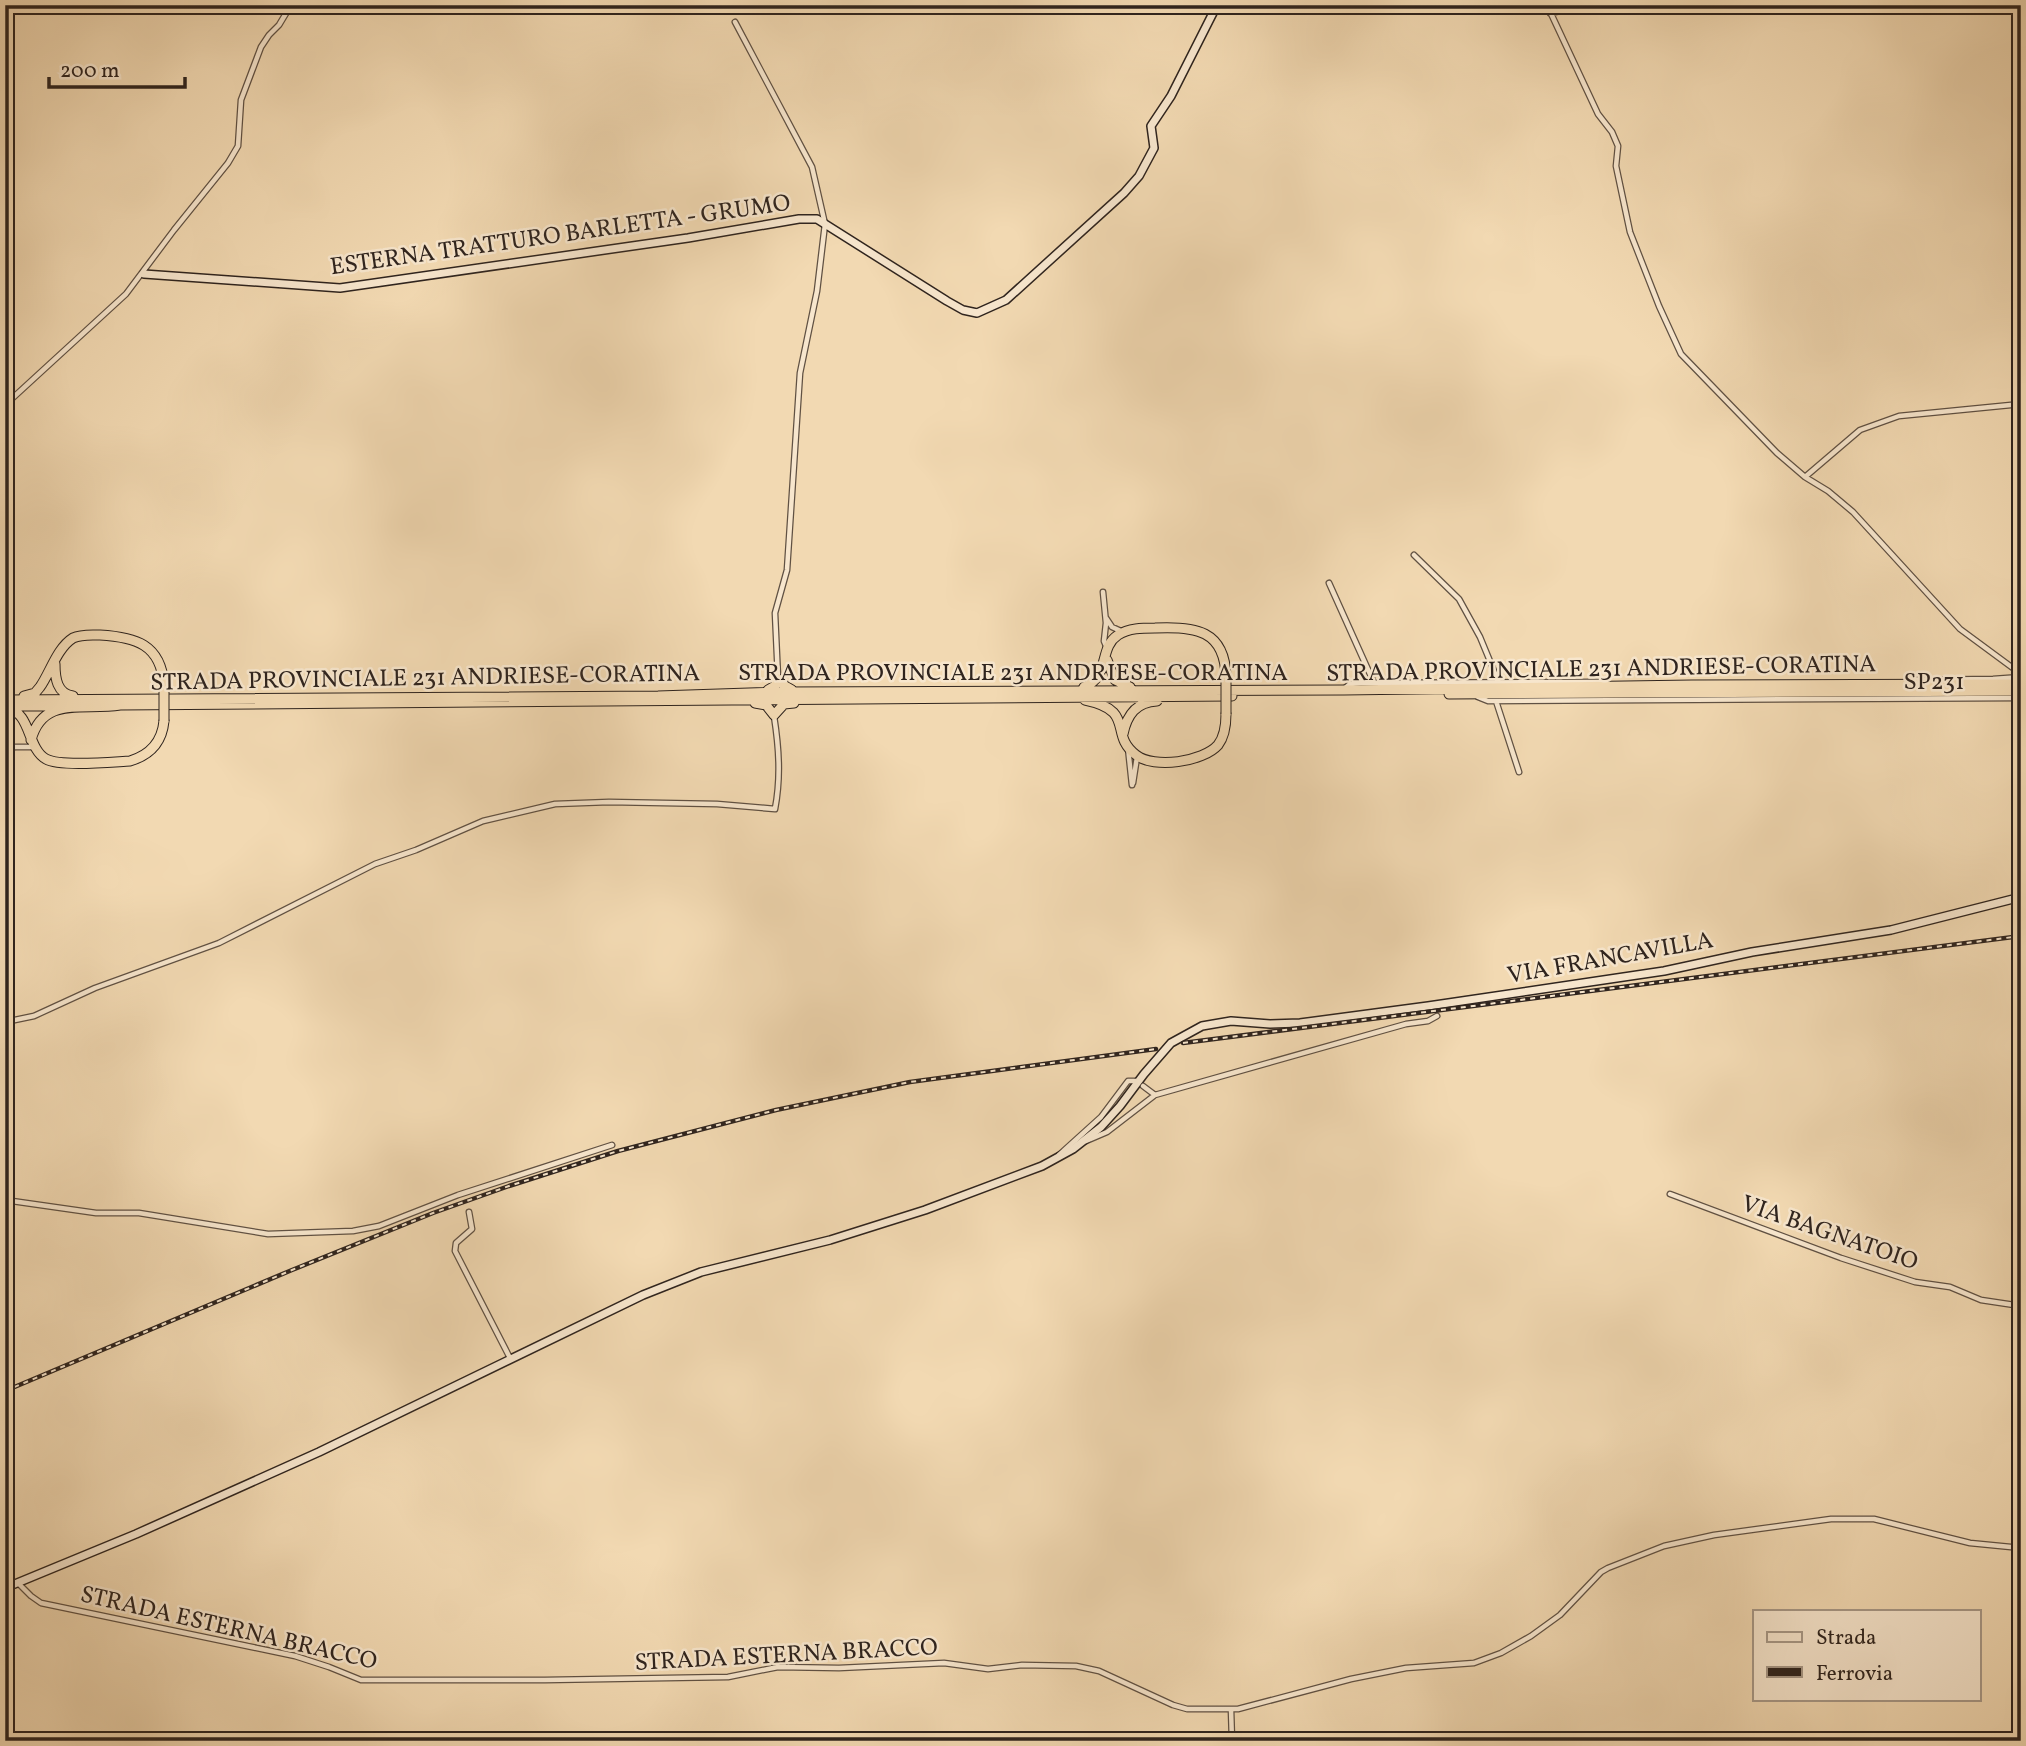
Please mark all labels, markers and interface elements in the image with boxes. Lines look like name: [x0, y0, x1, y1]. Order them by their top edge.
scale bar: [49, 46, 186, 90]
text: 200 m: [60, 57, 120, 86]
street label: ESTERNA TRATTURO BARLETTA - GRUMO: [328, 187, 793, 285]
street label: STRADA PROVINCIALE 231 ANDRIESE-CORATINA: [1326, 648, 1876, 692]
street label: STRADA PROVINCIALE 231 ANDRIESE-CORATINA: [150, 657, 700, 701]
street label: STRADA PROVINCIALE 231 ANDRIESE-CORATINA: [738, 657, 1288, 691]
street label: SP231: [1904, 666, 1964, 700]
street label: VIA FRANCAVILLA: [1505, 924, 1716, 994]
street label: VIA BAGNATOIO: [1736, 1188, 1922, 1280]
street label: STRADA ESTERNA BRACCO: [77, 1578, 380, 1680]
legend: [1753, 1610, 1980, 1700]
text: Strada: [1816, 1624, 1877, 1653]
street label: STRADA ESTERNA BRACCO: [634, 1631, 939, 1681]
text: Ferrovia: [1816, 1660, 1893, 1689]

